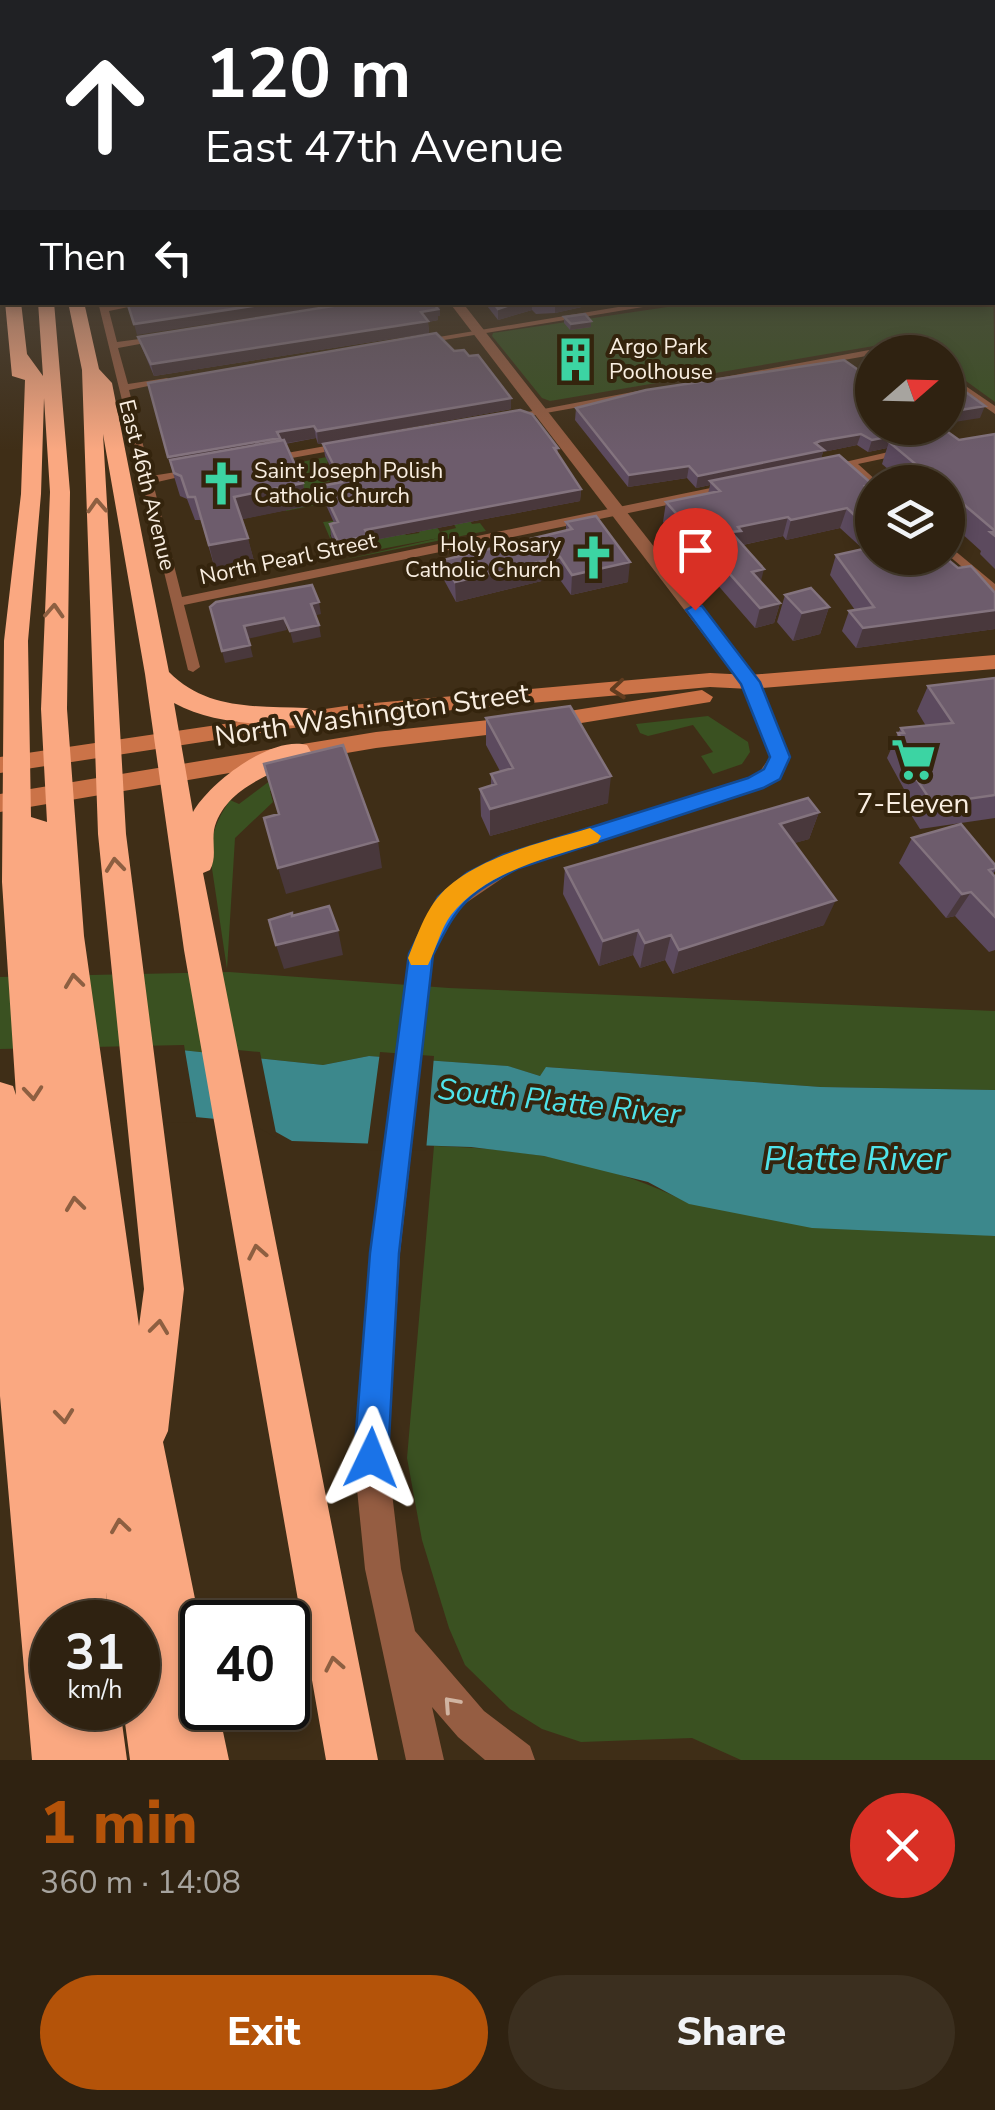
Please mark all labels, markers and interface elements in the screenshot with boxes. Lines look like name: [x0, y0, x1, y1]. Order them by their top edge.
text: 120 m: [205, 26, 411, 122]
icon: ahead: [40, 40, 170, 170]
text: East 47th Avenue: [205, 117, 564, 178]
icon: left: [146, 230, 201, 285]
text: Then: [40, 232, 126, 283]
place label: Argo Park Poolhouse: [609, 332, 713, 387]
north arrow: [855, 335, 965, 445]
map controls: [855, 335, 965, 575]
building icon: Argo Park Poolhouse: [552, 336, 600, 384]
street label: East 46th Avenue: [111, 396, 183, 574]
place label: Saint Joseph Polish Catholic Church: [254, 456, 443, 511]
church icon: Saint Joseph Polish Catholic Church: [197, 460, 245, 508]
button: layers: [855, 465, 965, 575]
one-way arrow: [87, 498, 108, 514]
pin: [653, 508, 738, 611]
icon: arrive: [668, 523, 723, 578]
street label: North Pearl Street: [197, 526, 379, 592]
place label: Holy Rosary Catholic Church: [405, 530, 562, 585]
church icon: Holy Rosary Catholic Church: [570, 534, 618, 582]
one-way arrow: [43, 603, 64, 619]
street label: North Washington Street: [212, 674, 532, 756]
one-way arrow: [610, 678, 626, 699]
supermarket icon: 7-Eleven: [889, 735, 937, 783]
place label: 7-Eleven: [857, 785, 969, 823]
one-way arrow: [105, 857, 127, 873]
one-way arrow: [64, 972, 85, 988]
water label: South Platte River: [435, 1069, 684, 1135]
one-way arrow: [21, 1085, 43, 1101]
water label: Platte River: [764, 1135, 948, 1182]
one-way arrow: [65, 1196, 86, 1212]
one-way arrow: [247, 1244, 268, 1261]
one-way arrow: [148, 1319, 169, 1335]
position arrow: [319, 1406, 423, 1510]
one-way arrow: [53, 1408, 74, 1424]
one-way arrow: [110, 1518, 131, 1534]
speed limit sign: 40: [180, 1600, 310, 1730]
text: 31: [65, 1618, 125, 1687]
one-way arrow: [324, 1656, 345, 1673]
text: km/h: [67, 1673, 123, 1707]
one-way arrow: [445, 1697, 463, 1716]
text: 1 min: [40, 1782, 198, 1864]
button: close: [850, 1793, 955, 1898]
text: 360 m · 14:08: [40, 1861, 241, 1904]
button: Exit: [40, 1975, 488, 2090]
button: Share: [508, 1975, 955, 2090]

